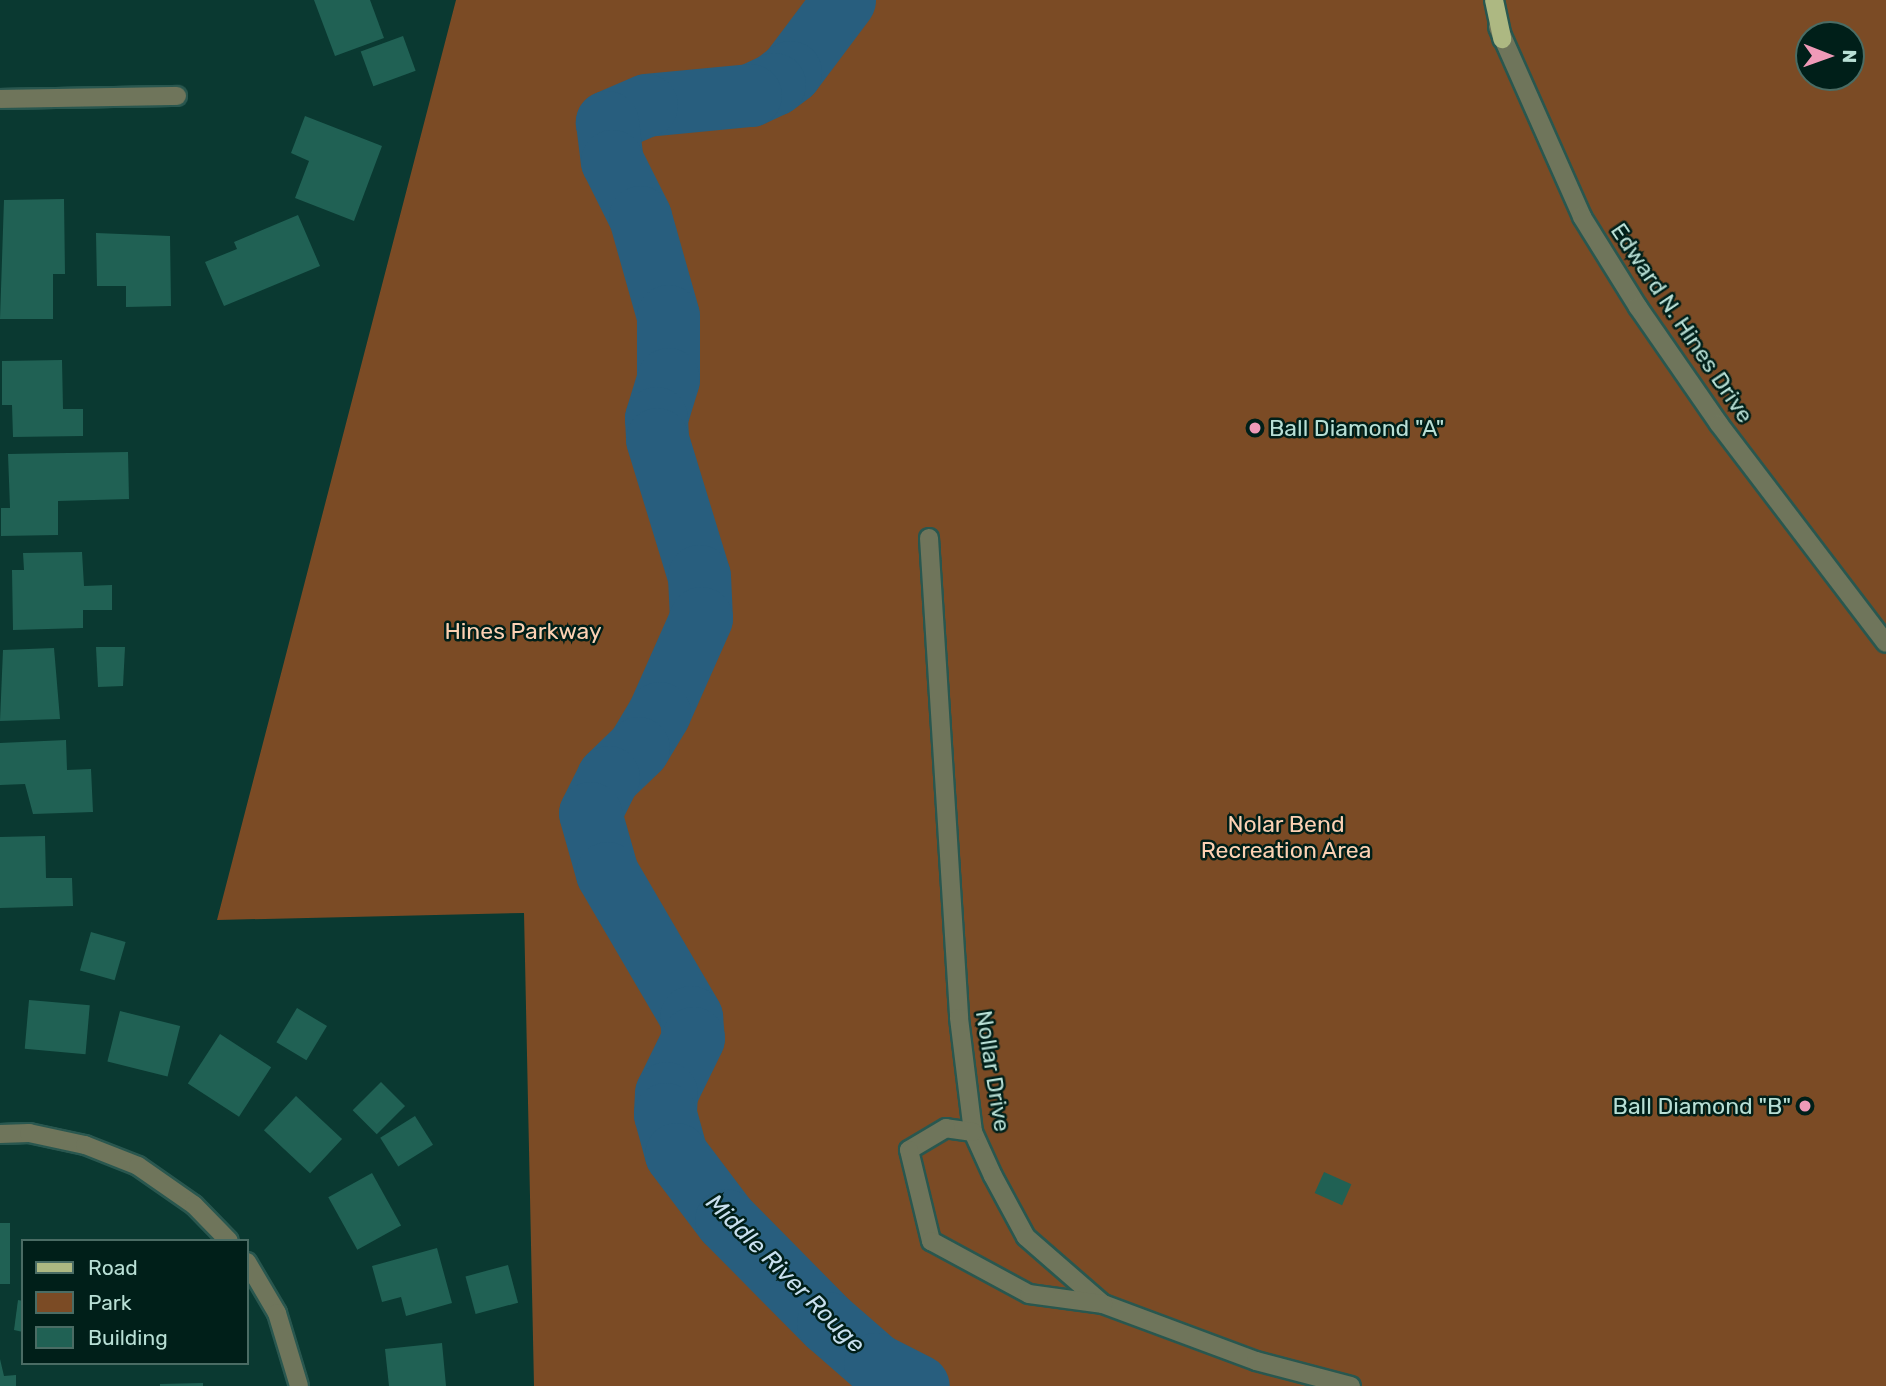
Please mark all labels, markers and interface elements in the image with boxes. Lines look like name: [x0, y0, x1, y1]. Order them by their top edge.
north arrow: [1795, 21, 1865, 91]
text: N: [1838, 49, 1861, 63]
street label: Edward N. Hines Drive: [1605, 218, 1759, 428]
place label: Ball Diamond "A": [1269, 414, 1444, 442]
marker: Ball Diamond "A": [1247, 420, 1263, 436]
park label: Hines Parkway: [444, 617, 602, 645]
park label: Nolar Bend Recreation Area: [1200, 810, 1372, 864]
street label: Nollar Drive: [970, 1008, 1016, 1134]
place label: Ball Diamond "B": [1613, 1092, 1791, 1120]
marker: Ball Diamond "B": [1797, 1098, 1813, 1114]
water label: Middle River Rouge: [699, 1188, 871, 1360]
legend: [21, 1239, 248, 1365]
text: Road: [88, 1255, 138, 1280]
text: Park: [88, 1290, 132, 1315]
text: Building: [88, 1325, 168, 1350]

